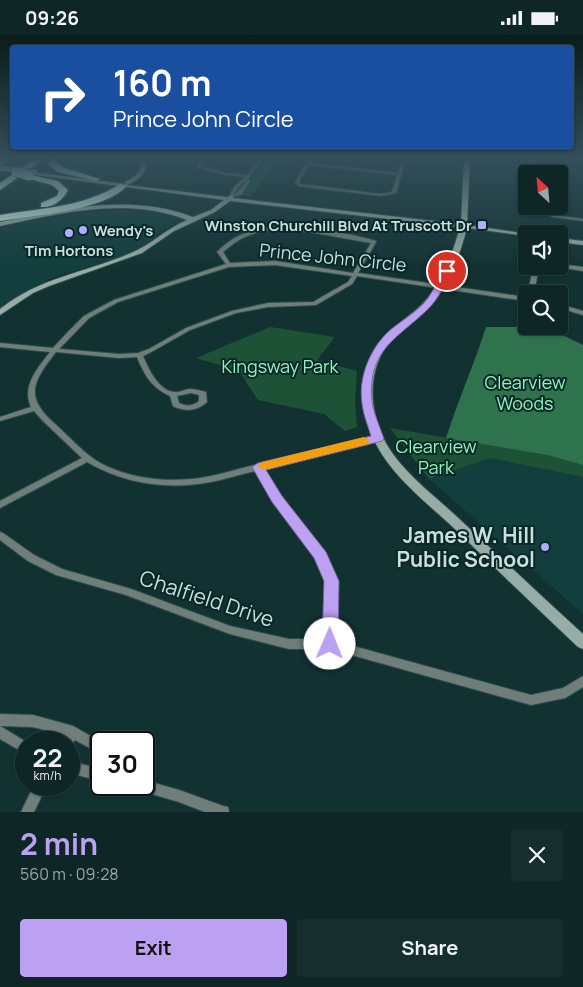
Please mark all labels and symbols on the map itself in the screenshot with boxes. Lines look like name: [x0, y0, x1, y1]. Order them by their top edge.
north arrow: [518, 165, 568, 215]
place label: Winston Churchill Blvd At Truscott Dr: [205, 215, 472, 236]
marker: Winston Churchill Blvd At Truscott Dr: [476, 219, 488, 231]
place label: Wendy's: [93, 220, 153, 241]
marker: Wendy's: [77, 224, 89, 236]
marker: Tim Hortons: [63, 227, 75, 239]
street label: Prince John Circle: [258, 237, 408, 277]
place label: Tim Hortons: [25, 240, 113, 261]
pin: [426, 250, 468, 292]
park label: Kingsway Park: [221, 354, 340, 378]
park label: Clearview Woods: [484, 370, 566, 415]
park label: Clearview Park: [395, 434, 477, 479]
place label: James W. Hill Public School: [397, 521, 535, 573]
marker: James W. Hill Public School: [539, 541, 551, 553]
street label: Chalfield Drive: [136, 563, 278, 633]
position arrow: [303, 617, 355, 669]
speed limit sign: 30: [90, 731, 155, 796]

